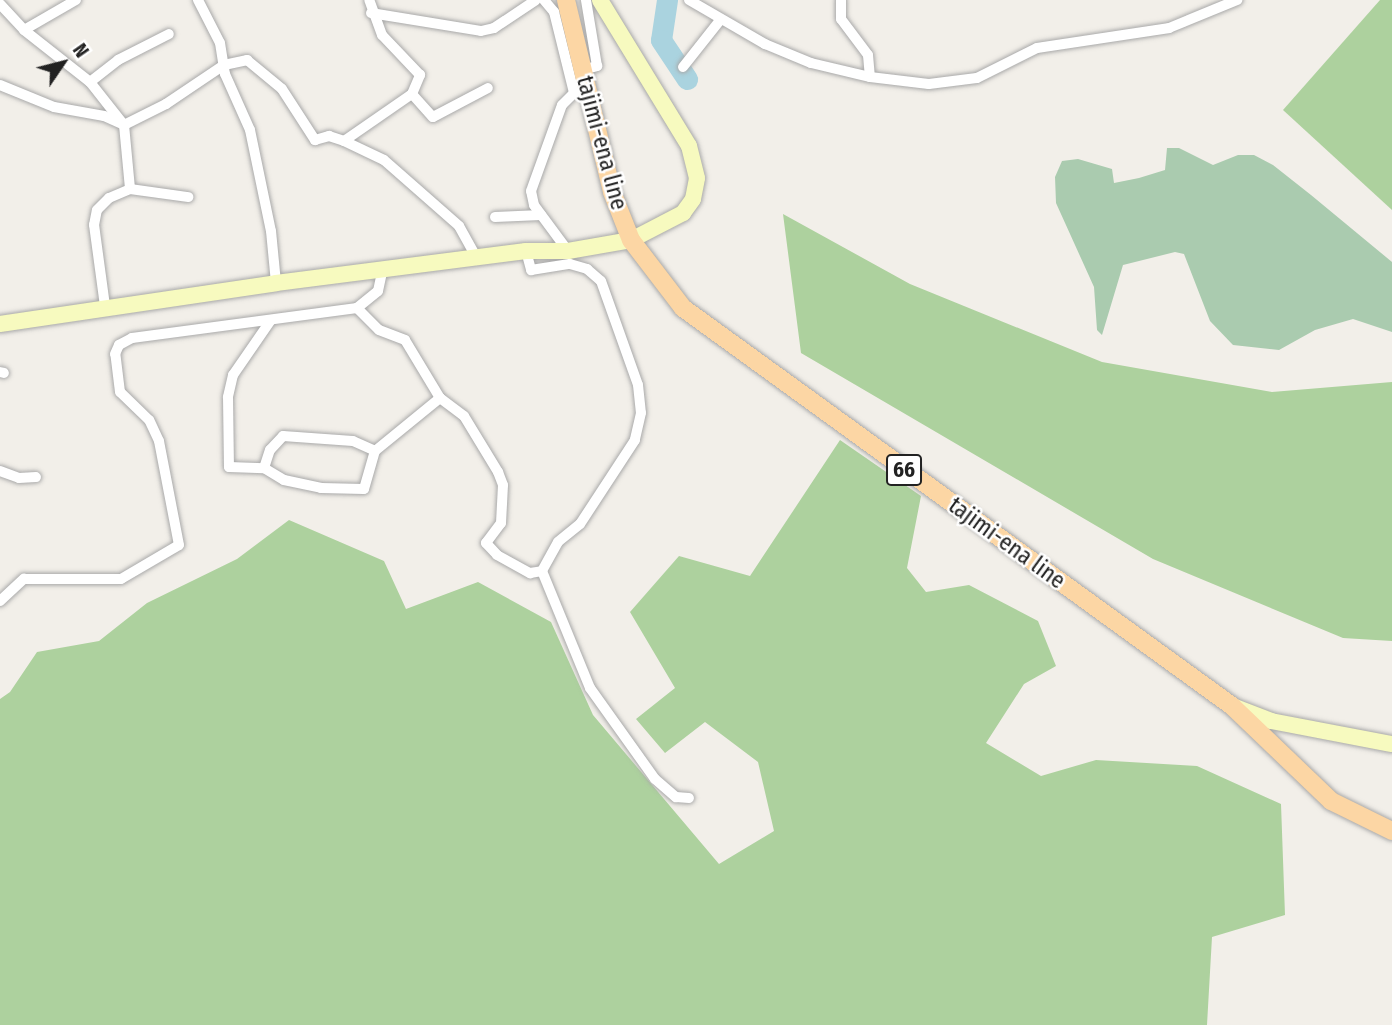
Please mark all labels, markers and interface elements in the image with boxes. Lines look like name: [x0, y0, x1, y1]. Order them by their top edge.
north arrow: [28, 28, 98, 98]
text: N: [68, 39, 93, 62]
street label: tajimi-ena line: [571, 73, 633, 213]
road number: 66: [885, 452, 923, 488]
street label: tajimi-ena line: [943, 491, 1071, 595]

